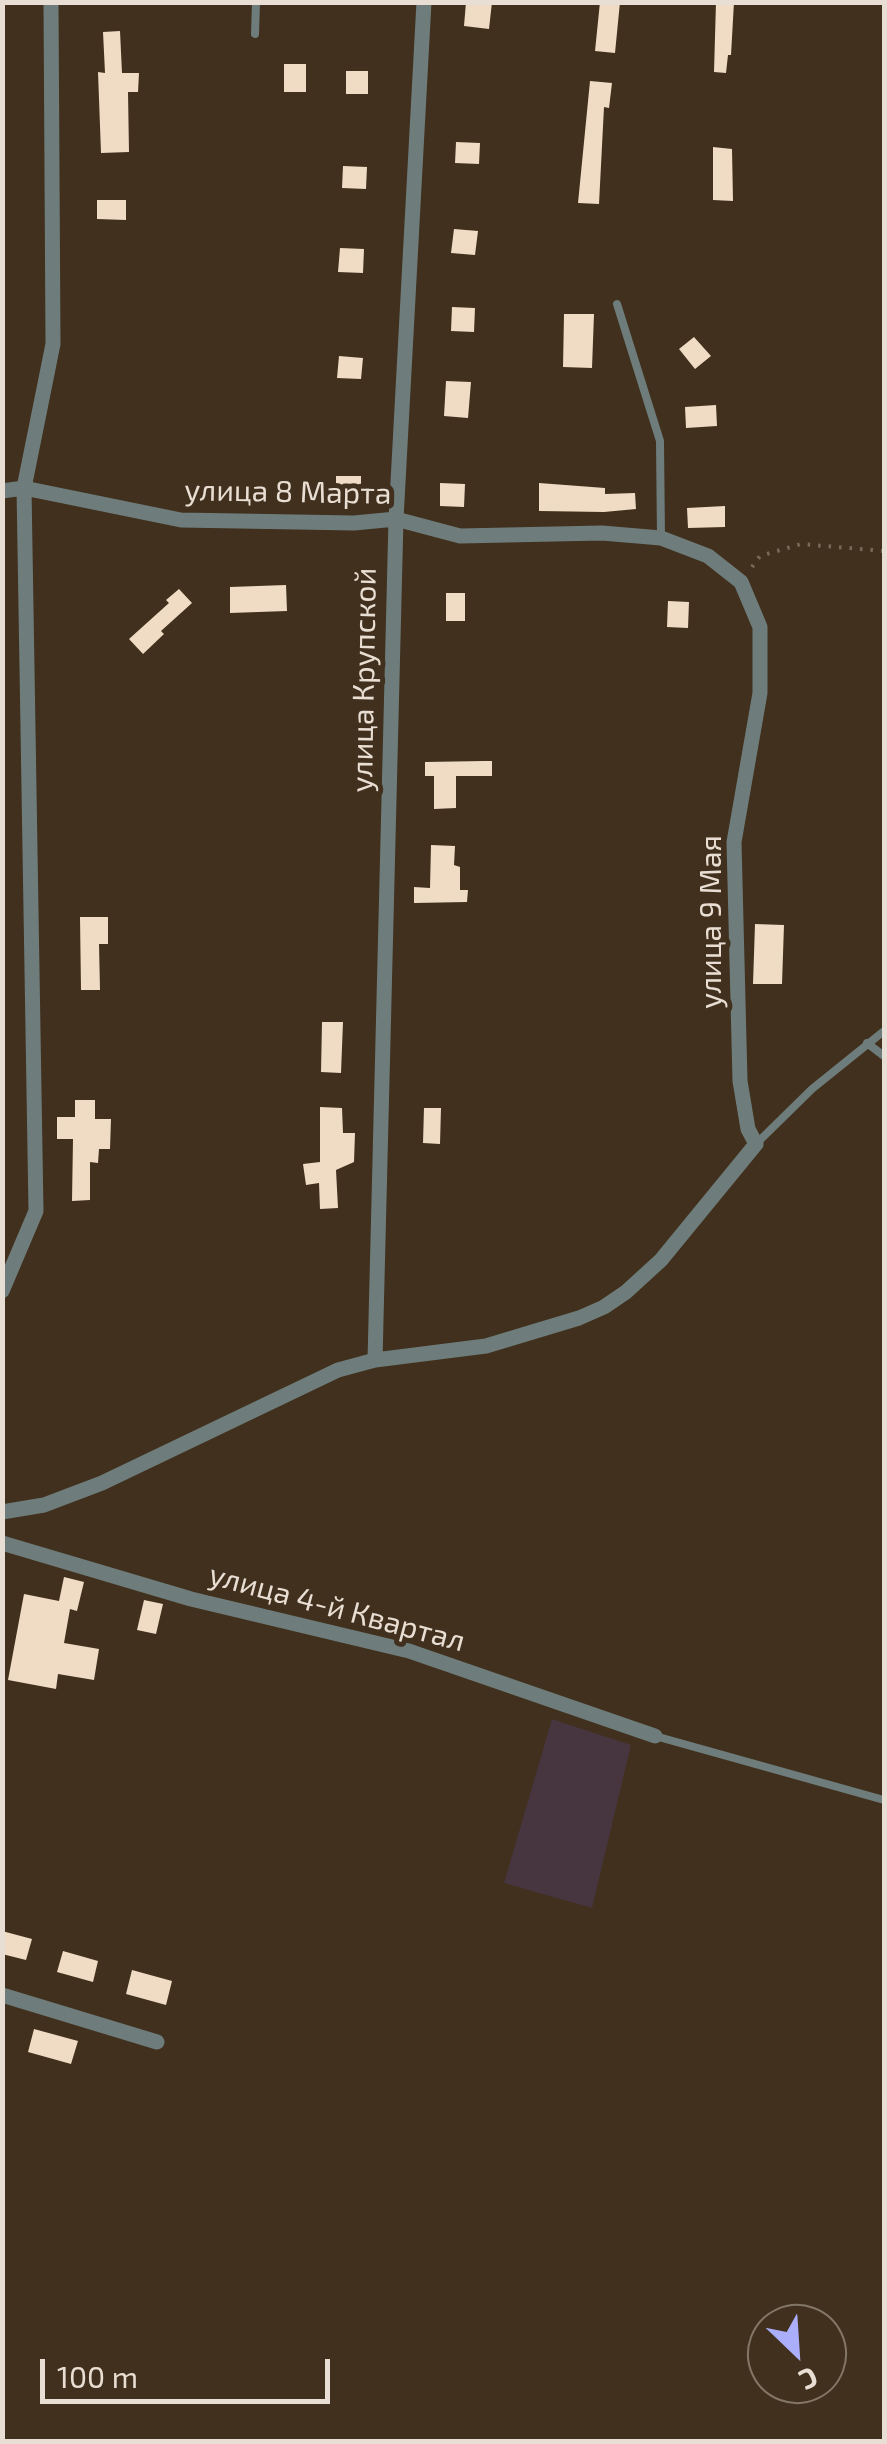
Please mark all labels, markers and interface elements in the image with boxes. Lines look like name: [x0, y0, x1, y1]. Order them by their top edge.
street label: улица 8 Марта: [184, 472, 392, 512]
street label: улица Крупской: [344, 567, 384, 793]
street label: улица 9 Мая: [693, 835, 729, 1009]
street label: улица 4-й Квартал: [205, 1557, 469, 1659]
north arrow: [747, 2304, 847, 2404]
scale bar: [45, 2339, 335, 2401]
text: 100 m: [57, 2358, 138, 2394]
text: С: [794, 2360, 823, 2398]

